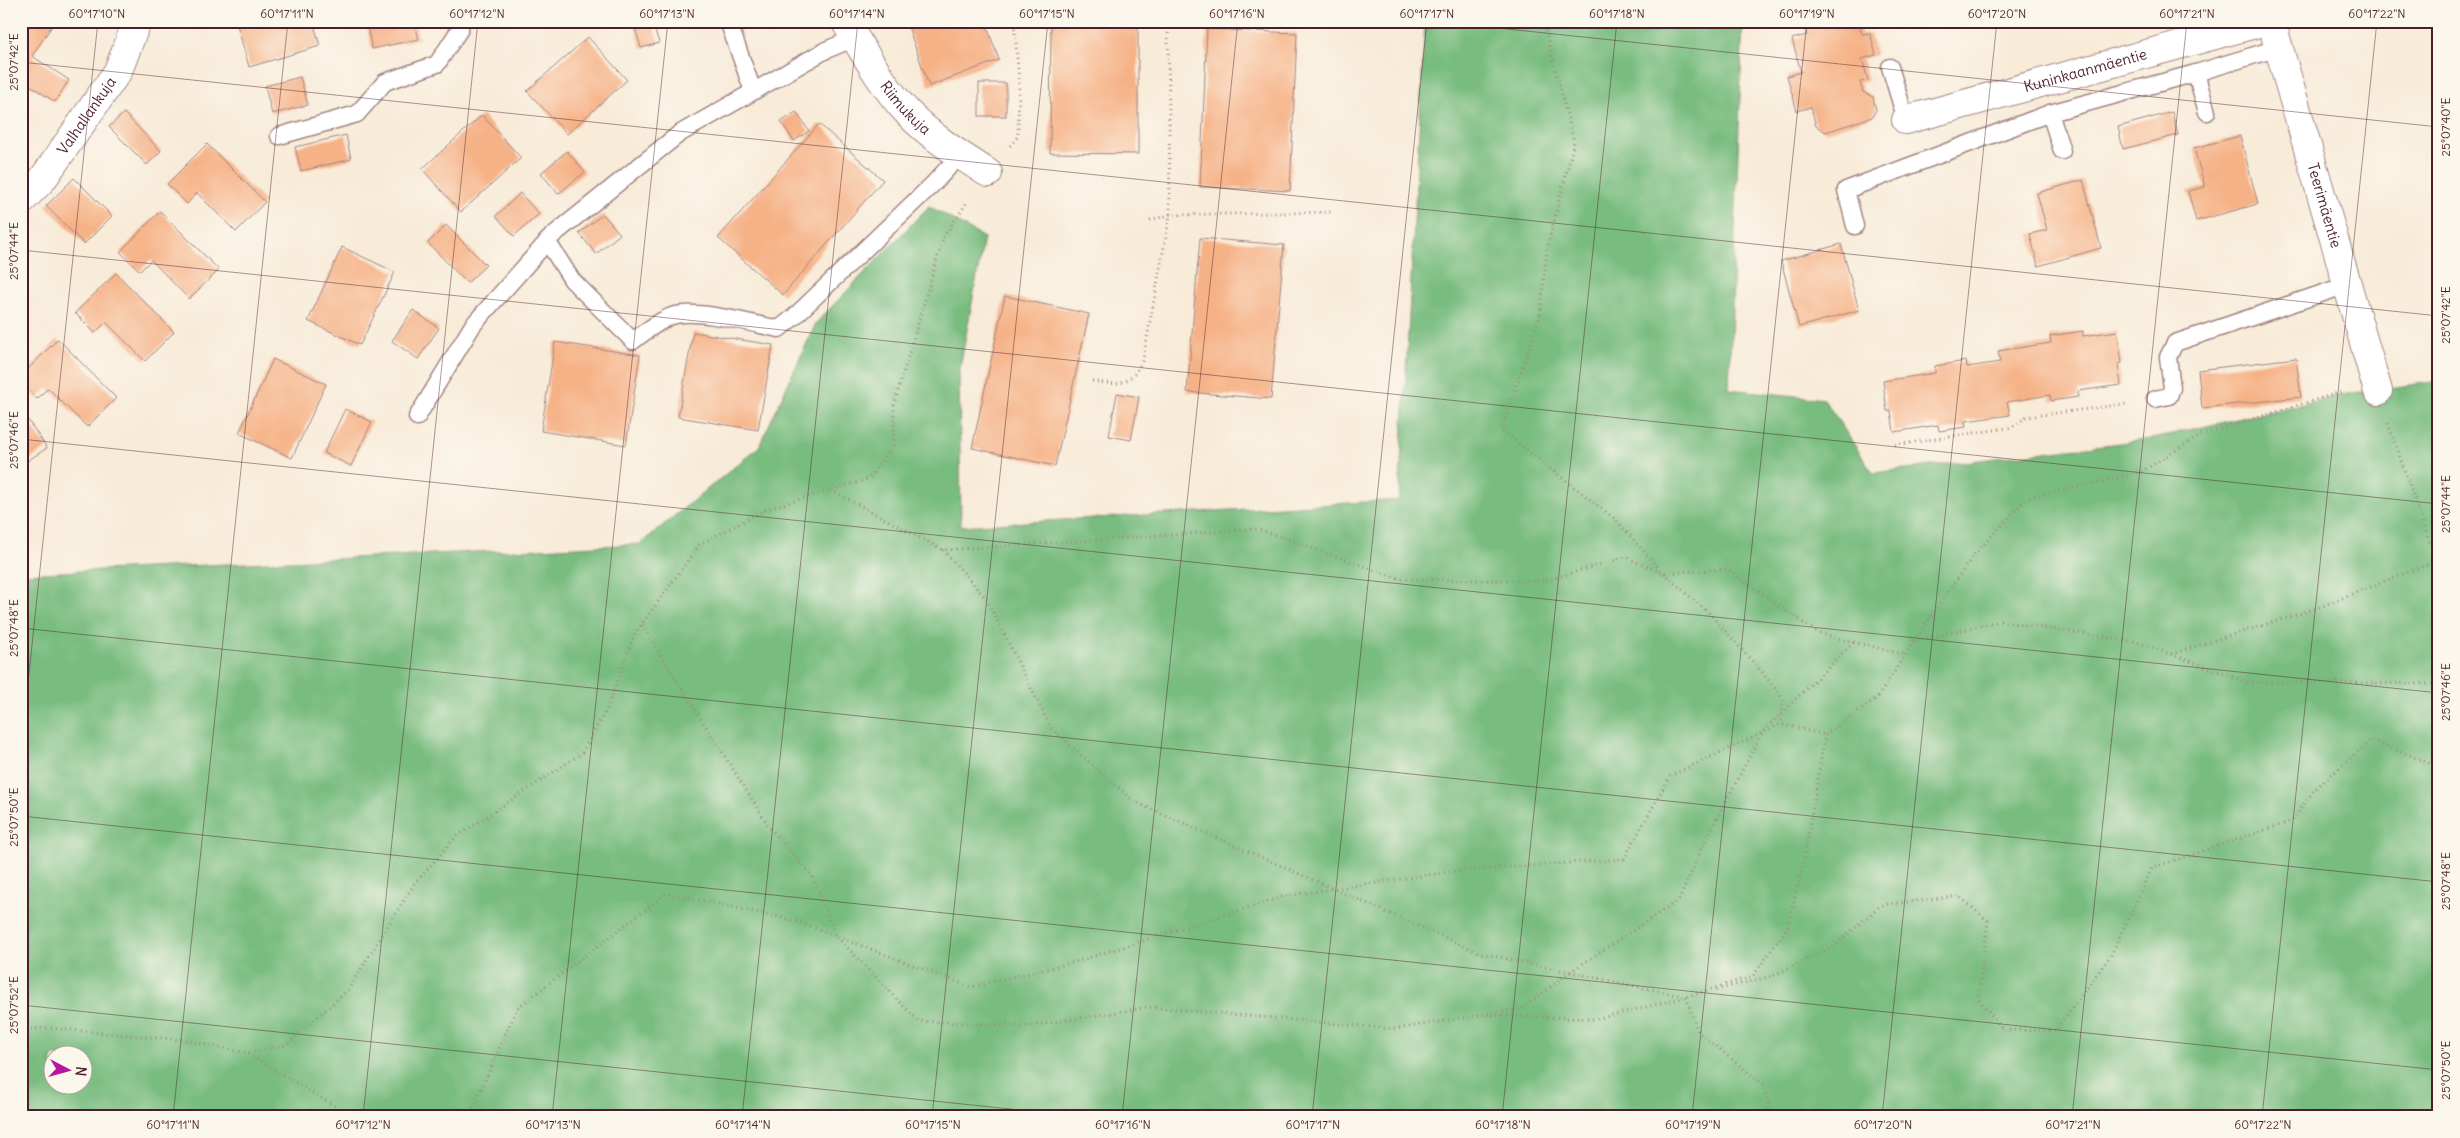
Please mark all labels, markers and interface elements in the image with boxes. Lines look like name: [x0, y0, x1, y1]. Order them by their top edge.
text: 60°17'10"N: [69, 6, 125, 21]
text: 60°17'11"N: [260, 6, 314, 21]
text: 60°17'12"N: [449, 6, 505, 21]
text: 60°17'13"N: [639, 6, 695, 21]
text: 60°17'14"N: [829, 6, 885, 21]
text: 60°17'15"N: [1019, 6, 1075, 21]
text: 60°17'16"N: [1209, 6, 1265, 21]
text: 60°17'17"N: [1400, 6, 1454, 21]
text: 60°17'18"N: [1589, 6, 1645, 21]
text: 60°17'19"N: [1779, 6, 1835, 21]
text: 60°17'20"N: [1968, 6, 2026, 21]
text: 60°17'21"N: [2159, 6, 2215, 21]
text: 60°17'22"N: [2348, 6, 2406, 21]
text: 25°07'42"E: [6, 33, 21, 91]
street label: Kuninkaanmäentie: [2022, 44, 2149, 96]
street label: Valhallankuja: [53, 73, 120, 158]
street label: Riimukuja: [876, 77, 935, 139]
text: 25°07'40"E: [2438, 97, 2453, 157]
street label: Teerimäentie: [2304, 161, 2346, 250]
text: 25°07'44"E: [6, 222, 21, 280]
text: 25°07'42"E: [2438, 286, 2453, 344]
text: 25°07'46"E: [6, 411, 21, 469]
text: 25°07'44"E: [2438, 475, 2453, 533]
text: 25°07'48"E: [6, 599, 21, 657]
text: 25°07'46"E: [2438, 663, 2453, 721]
text: 25°07'50"E: [6, 787, 21, 847]
text: 25°07'48"E: [2438, 852, 2453, 910]
text: 25°07'52"E: [6, 976, 21, 1034]
text: 25°07'50"E: [2438, 1040, 2453, 1100]
north arrow: [42, 1046, 92, 1096]
text: N: [71, 1066, 90, 1077]
text: 60°17'11"N: [146, 1117, 200, 1132]
text: 60°17'12"N: [335, 1117, 391, 1132]
text: 60°17'13"N: [525, 1117, 581, 1132]
text: 60°17'14"N: [715, 1117, 771, 1132]
text: 60°17'15"N: [905, 1117, 961, 1132]
text: 60°17'16"N: [1095, 1117, 1151, 1132]
text: 60°17'17"N: [1286, 1117, 1340, 1132]
text: 60°17'18"N: [1475, 1117, 1531, 1132]
text: 60°17'19"N: [1665, 1117, 1721, 1132]
text: 60°17'20"N: [1854, 1117, 1912, 1132]
text: 60°17'21"N: [2045, 1117, 2101, 1132]
text: 60°17'22"N: [2234, 1117, 2292, 1132]

